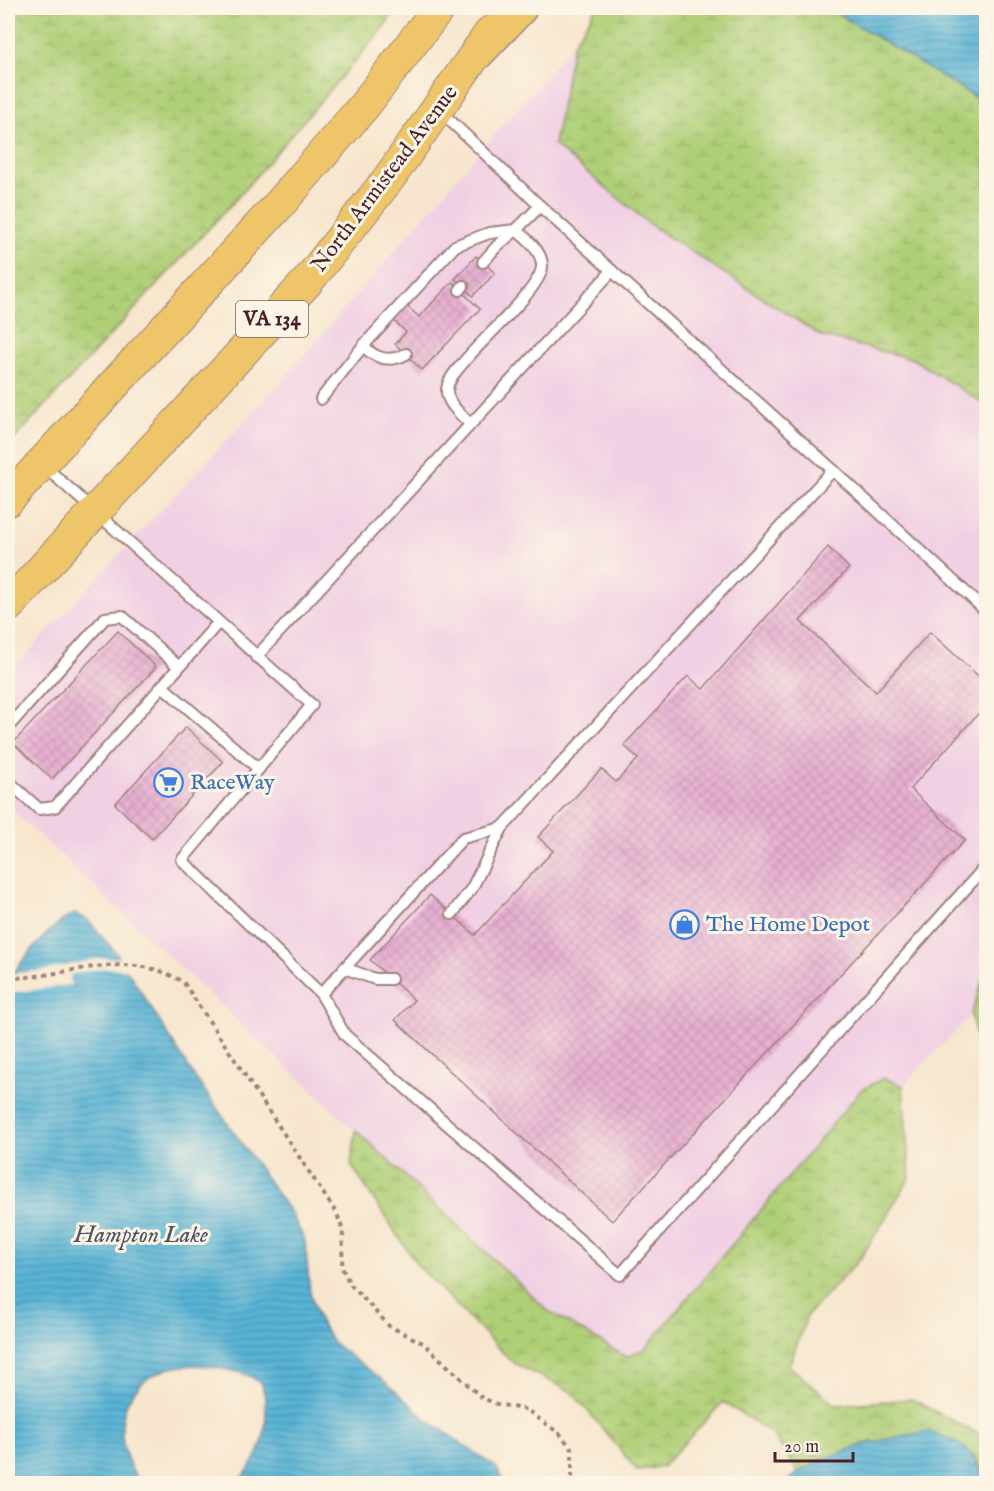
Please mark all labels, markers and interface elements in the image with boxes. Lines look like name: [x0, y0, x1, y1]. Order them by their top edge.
street label: North Armistead Avenue: [306, 80, 464, 278]
road number: VA 134: [236, 301, 308, 337]
supermarket icon: RaceWay: [153, 767, 185, 799]
place label: RaceWay: [190, 769, 275, 797]
shop icon: The Home Depot: [669, 909, 701, 941]
place label: The Home Depot: [706, 911, 870, 939]
water label: Hampton Lake: [73, 1220, 208, 1251]
scale bar: [775, 1425, 853, 1463]
text: 20 m: [784, 1436, 819, 1459]

